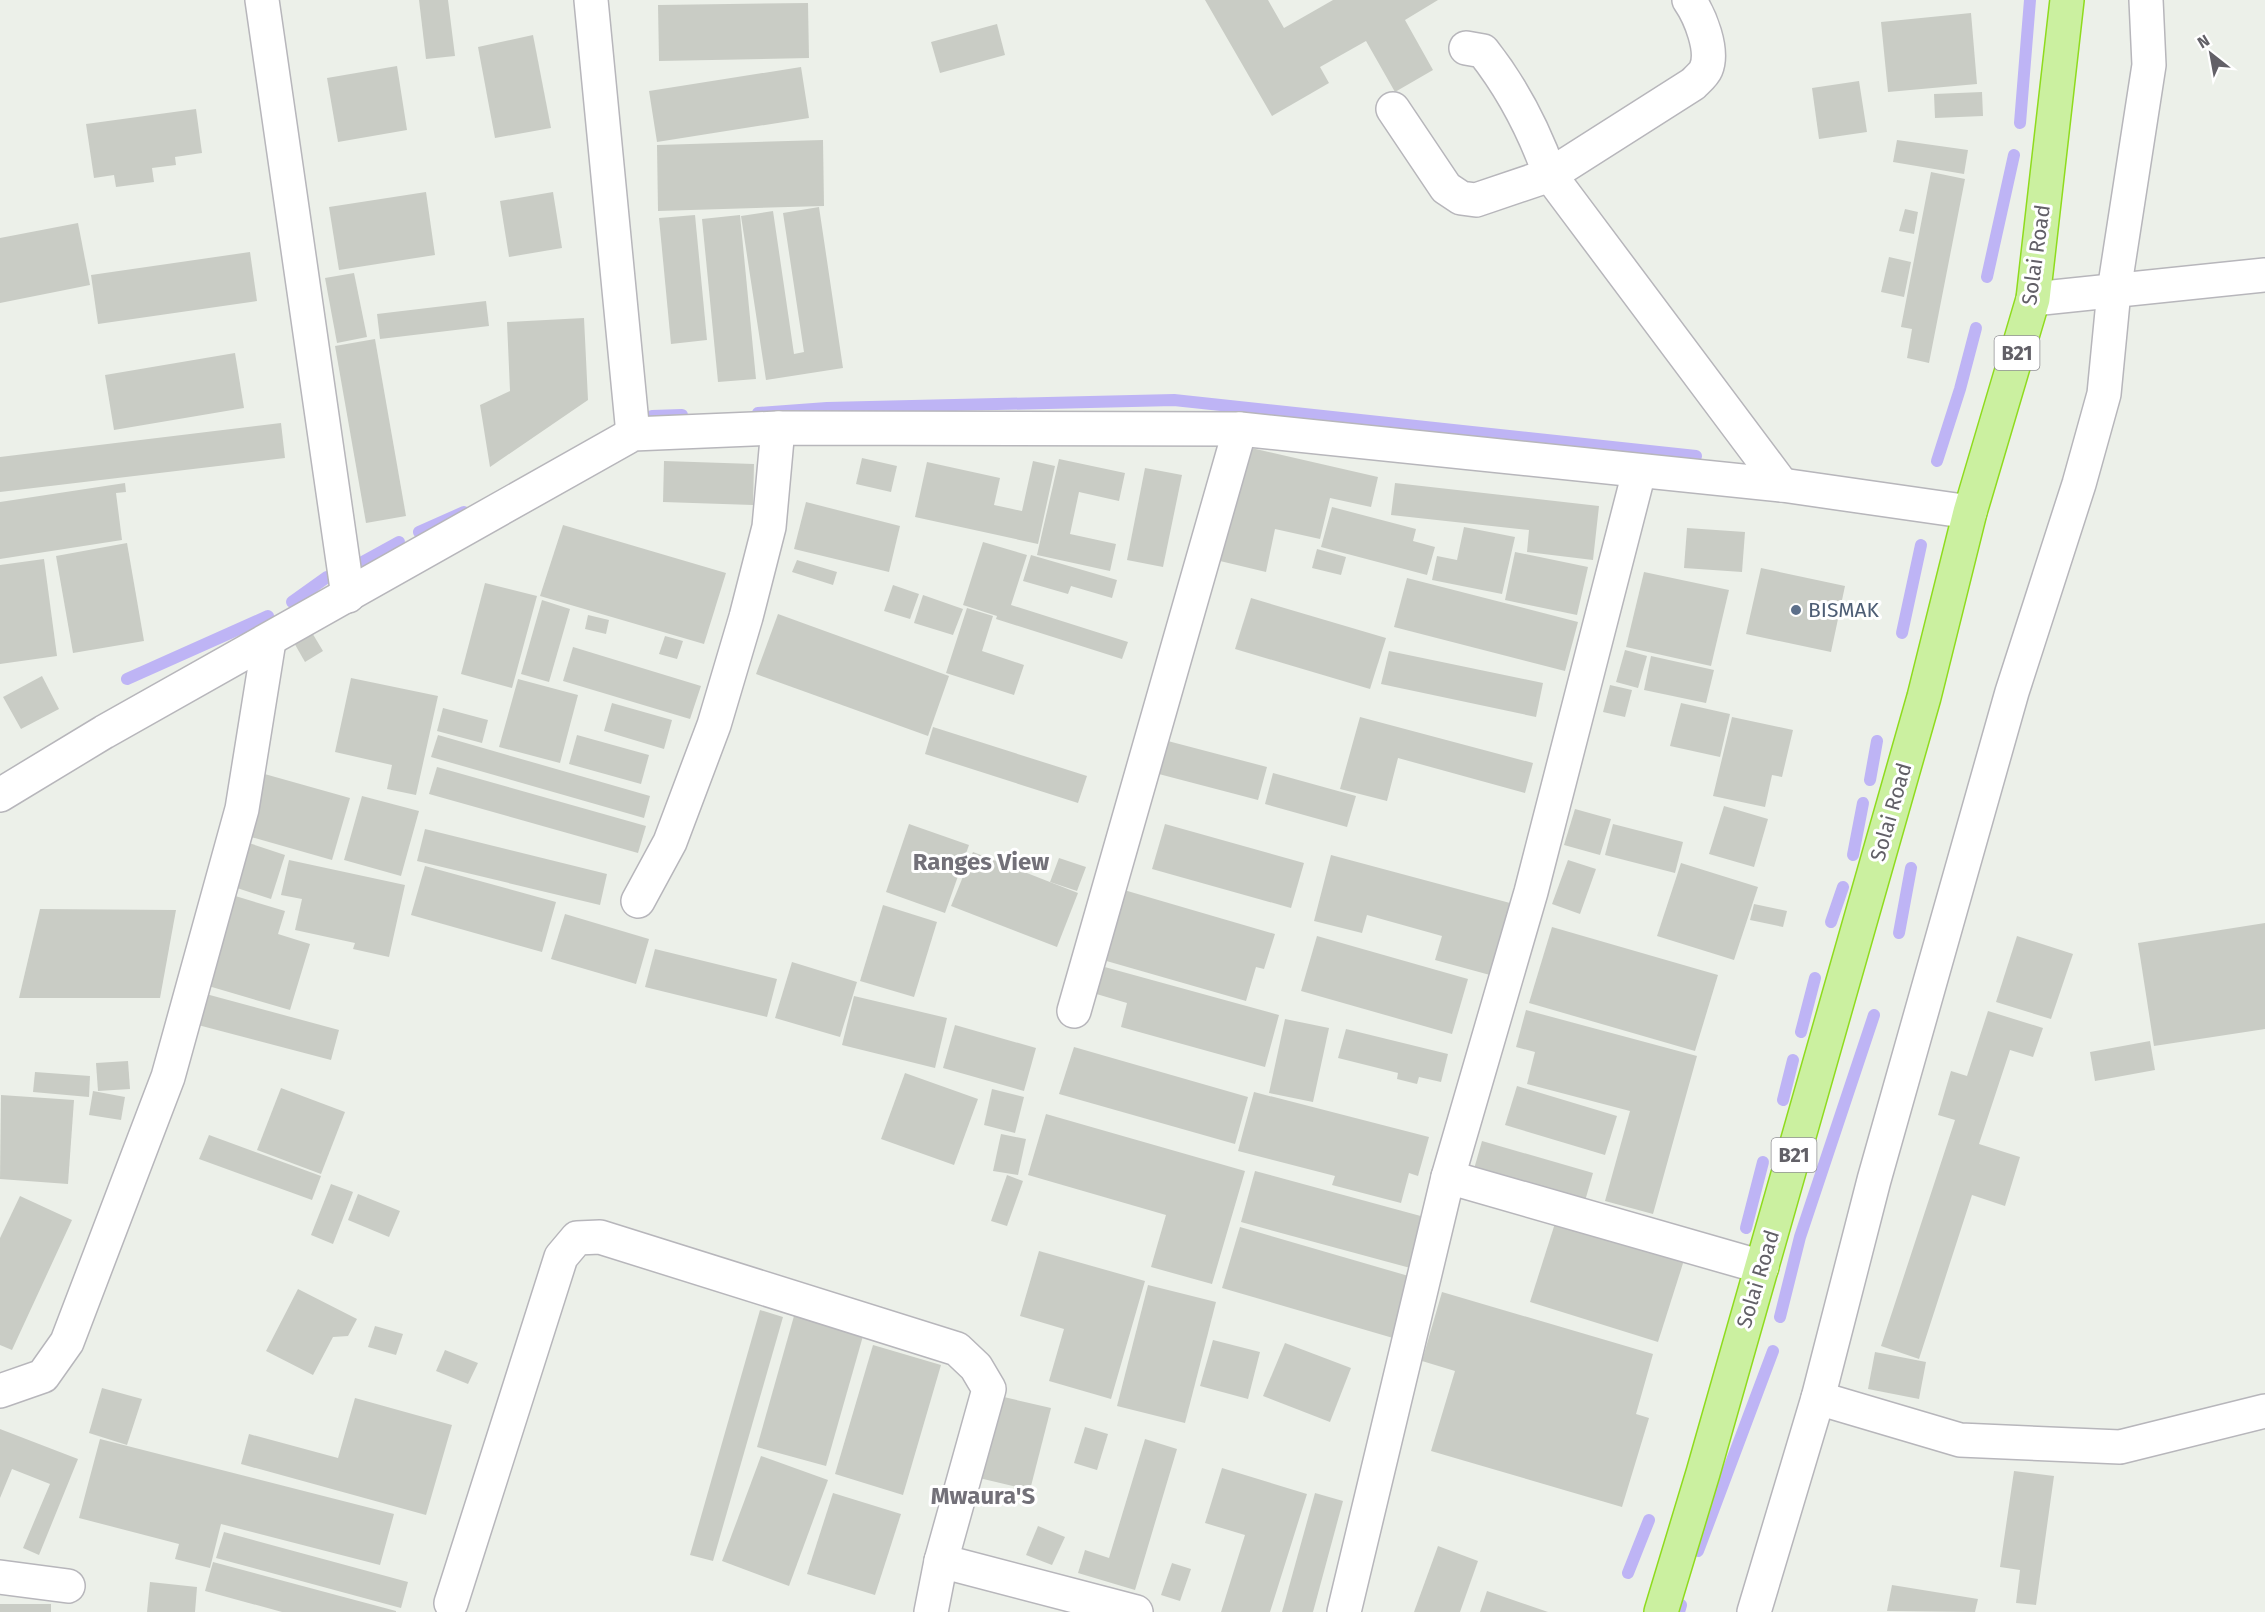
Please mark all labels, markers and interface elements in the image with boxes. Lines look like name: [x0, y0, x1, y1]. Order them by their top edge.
north arrow: [2181, 24, 2241, 84]
text: N: [2194, 31, 2213, 52]
street label: Solai Road: [2016, 203, 2056, 307]
road number: B21: [1994, 336, 2040, 370]
place label: BISMAK: [1808, 597, 1880, 623]
marker: BISMAK: [1789, 603, 1803, 617]
street label: Solai Road: [1865, 760, 1917, 864]
district label: Ranges View: [913, 848, 1049, 876]
road number: B21: [1772, 1138, 1816, 1172]
street label: Solai Road: [1731, 1227, 1785, 1331]
district label: Mwaura'S: [931, 1482, 1036, 1510]

